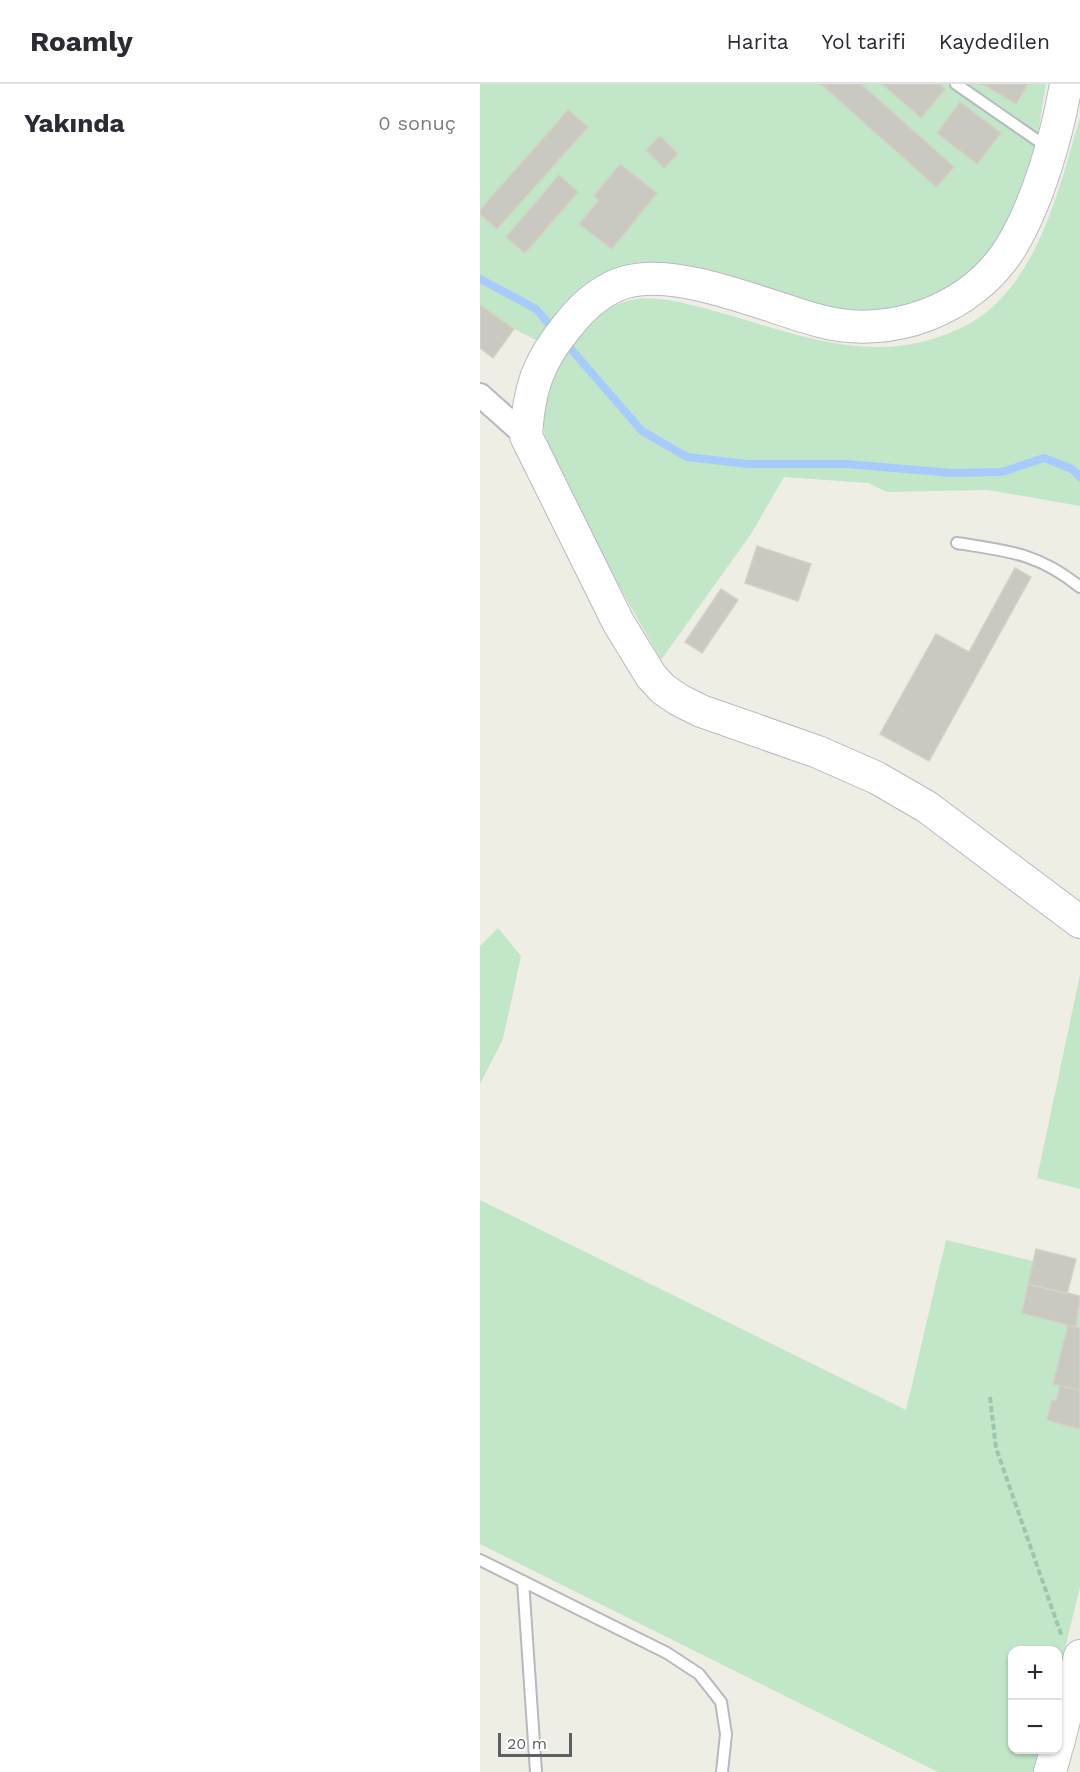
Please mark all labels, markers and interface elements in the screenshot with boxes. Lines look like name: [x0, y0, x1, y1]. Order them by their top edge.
text: Roamly: [30, 25, 133, 58]
text: Harita: [727, 29, 789, 54]
text: Yol tarifi: [822, 29, 906, 54]
text: Kaydedilen: [939, 29, 1050, 54]
text: Yakında: [24, 108, 125, 138]
text: 0 sonuç: [378, 111, 456, 135]
map controls: [1008, 1646, 1062, 1754]
button: +: [1008, 1646, 1062, 1700]
button: −: [1008, 1700, 1062, 1754]
scale bar: [498, 1730, 572, 1758]
text: 20 m: [507, 1734, 547, 1753]

